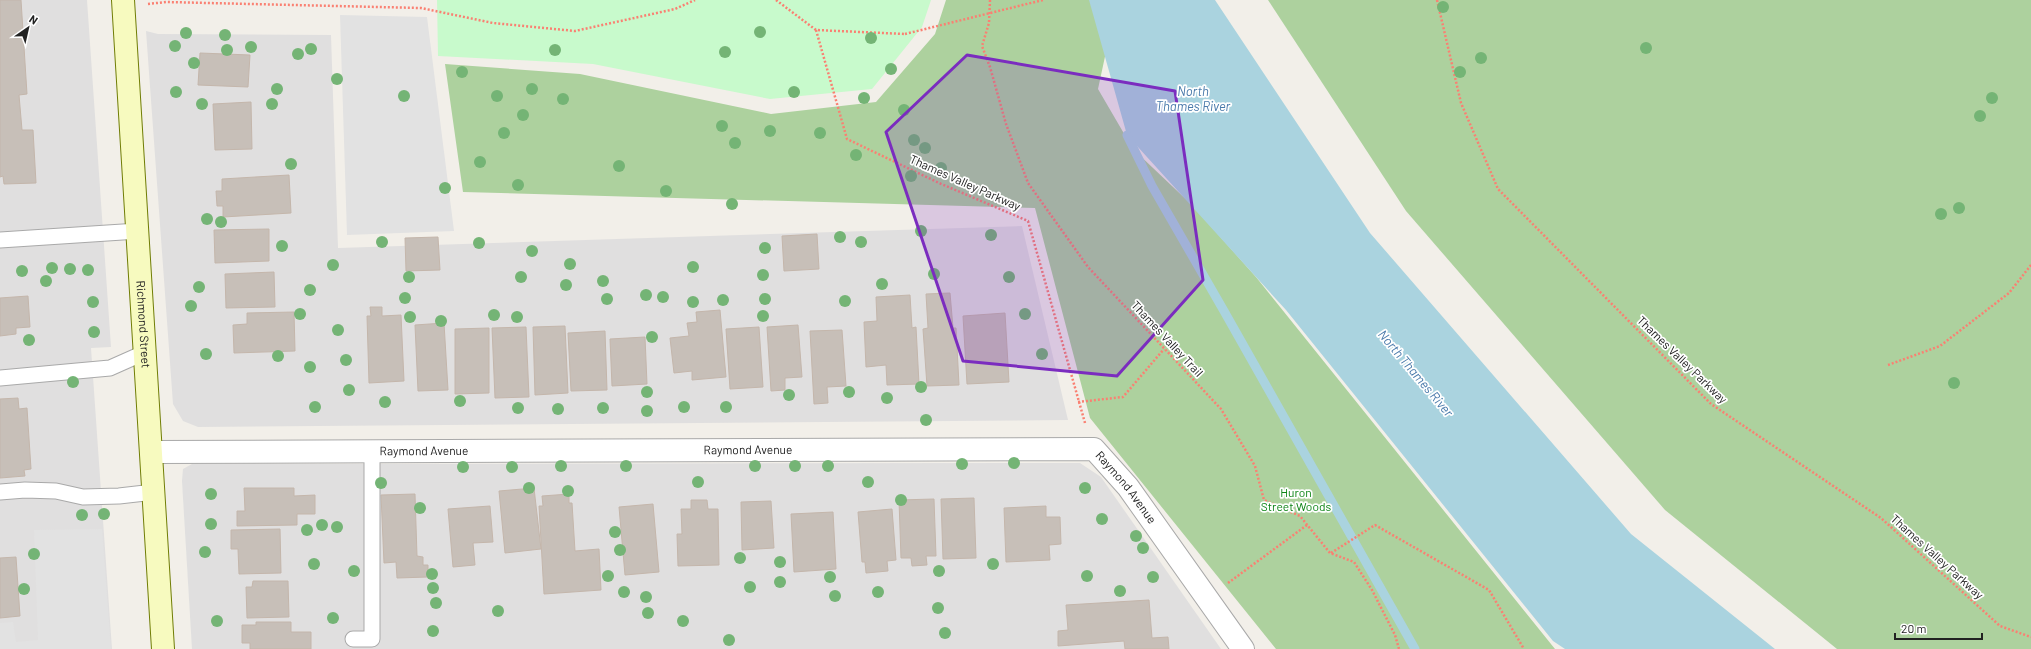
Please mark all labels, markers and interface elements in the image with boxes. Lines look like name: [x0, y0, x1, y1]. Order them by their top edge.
north arrow: [8, 8, 48, 48]
text: N: [27, 12, 41, 27]
water label: North Thames River: [1156, 83, 1231, 114]
street label: Thames Valley Parkway: [908, 151, 1023, 213]
street label: Richmond Street: [134, 280, 154, 369]
street label: Thames Valley Trail: [1129, 298, 1206, 379]
street label: Thames Valley Parkway: [1635, 313, 1731, 406]
water label: North Thames River: [1375, 326, 1457, 420]
street label: Raymond Avenue: [704, 442, 792, 456]
street label: Raymond Avenue: [380, 443, 468, 457]
street label: Raymond Avenue: [1093, 448, 1160, 526]
park label: Huron Street Woods: [1261, 485, 1331, 513]
street label: Thames Valley Parkway: [1888, 511, 1987, 602]
scale bar: [1895, 615, 1982, 641]
text: 20 m: [1901, 621, 1927, 635]

